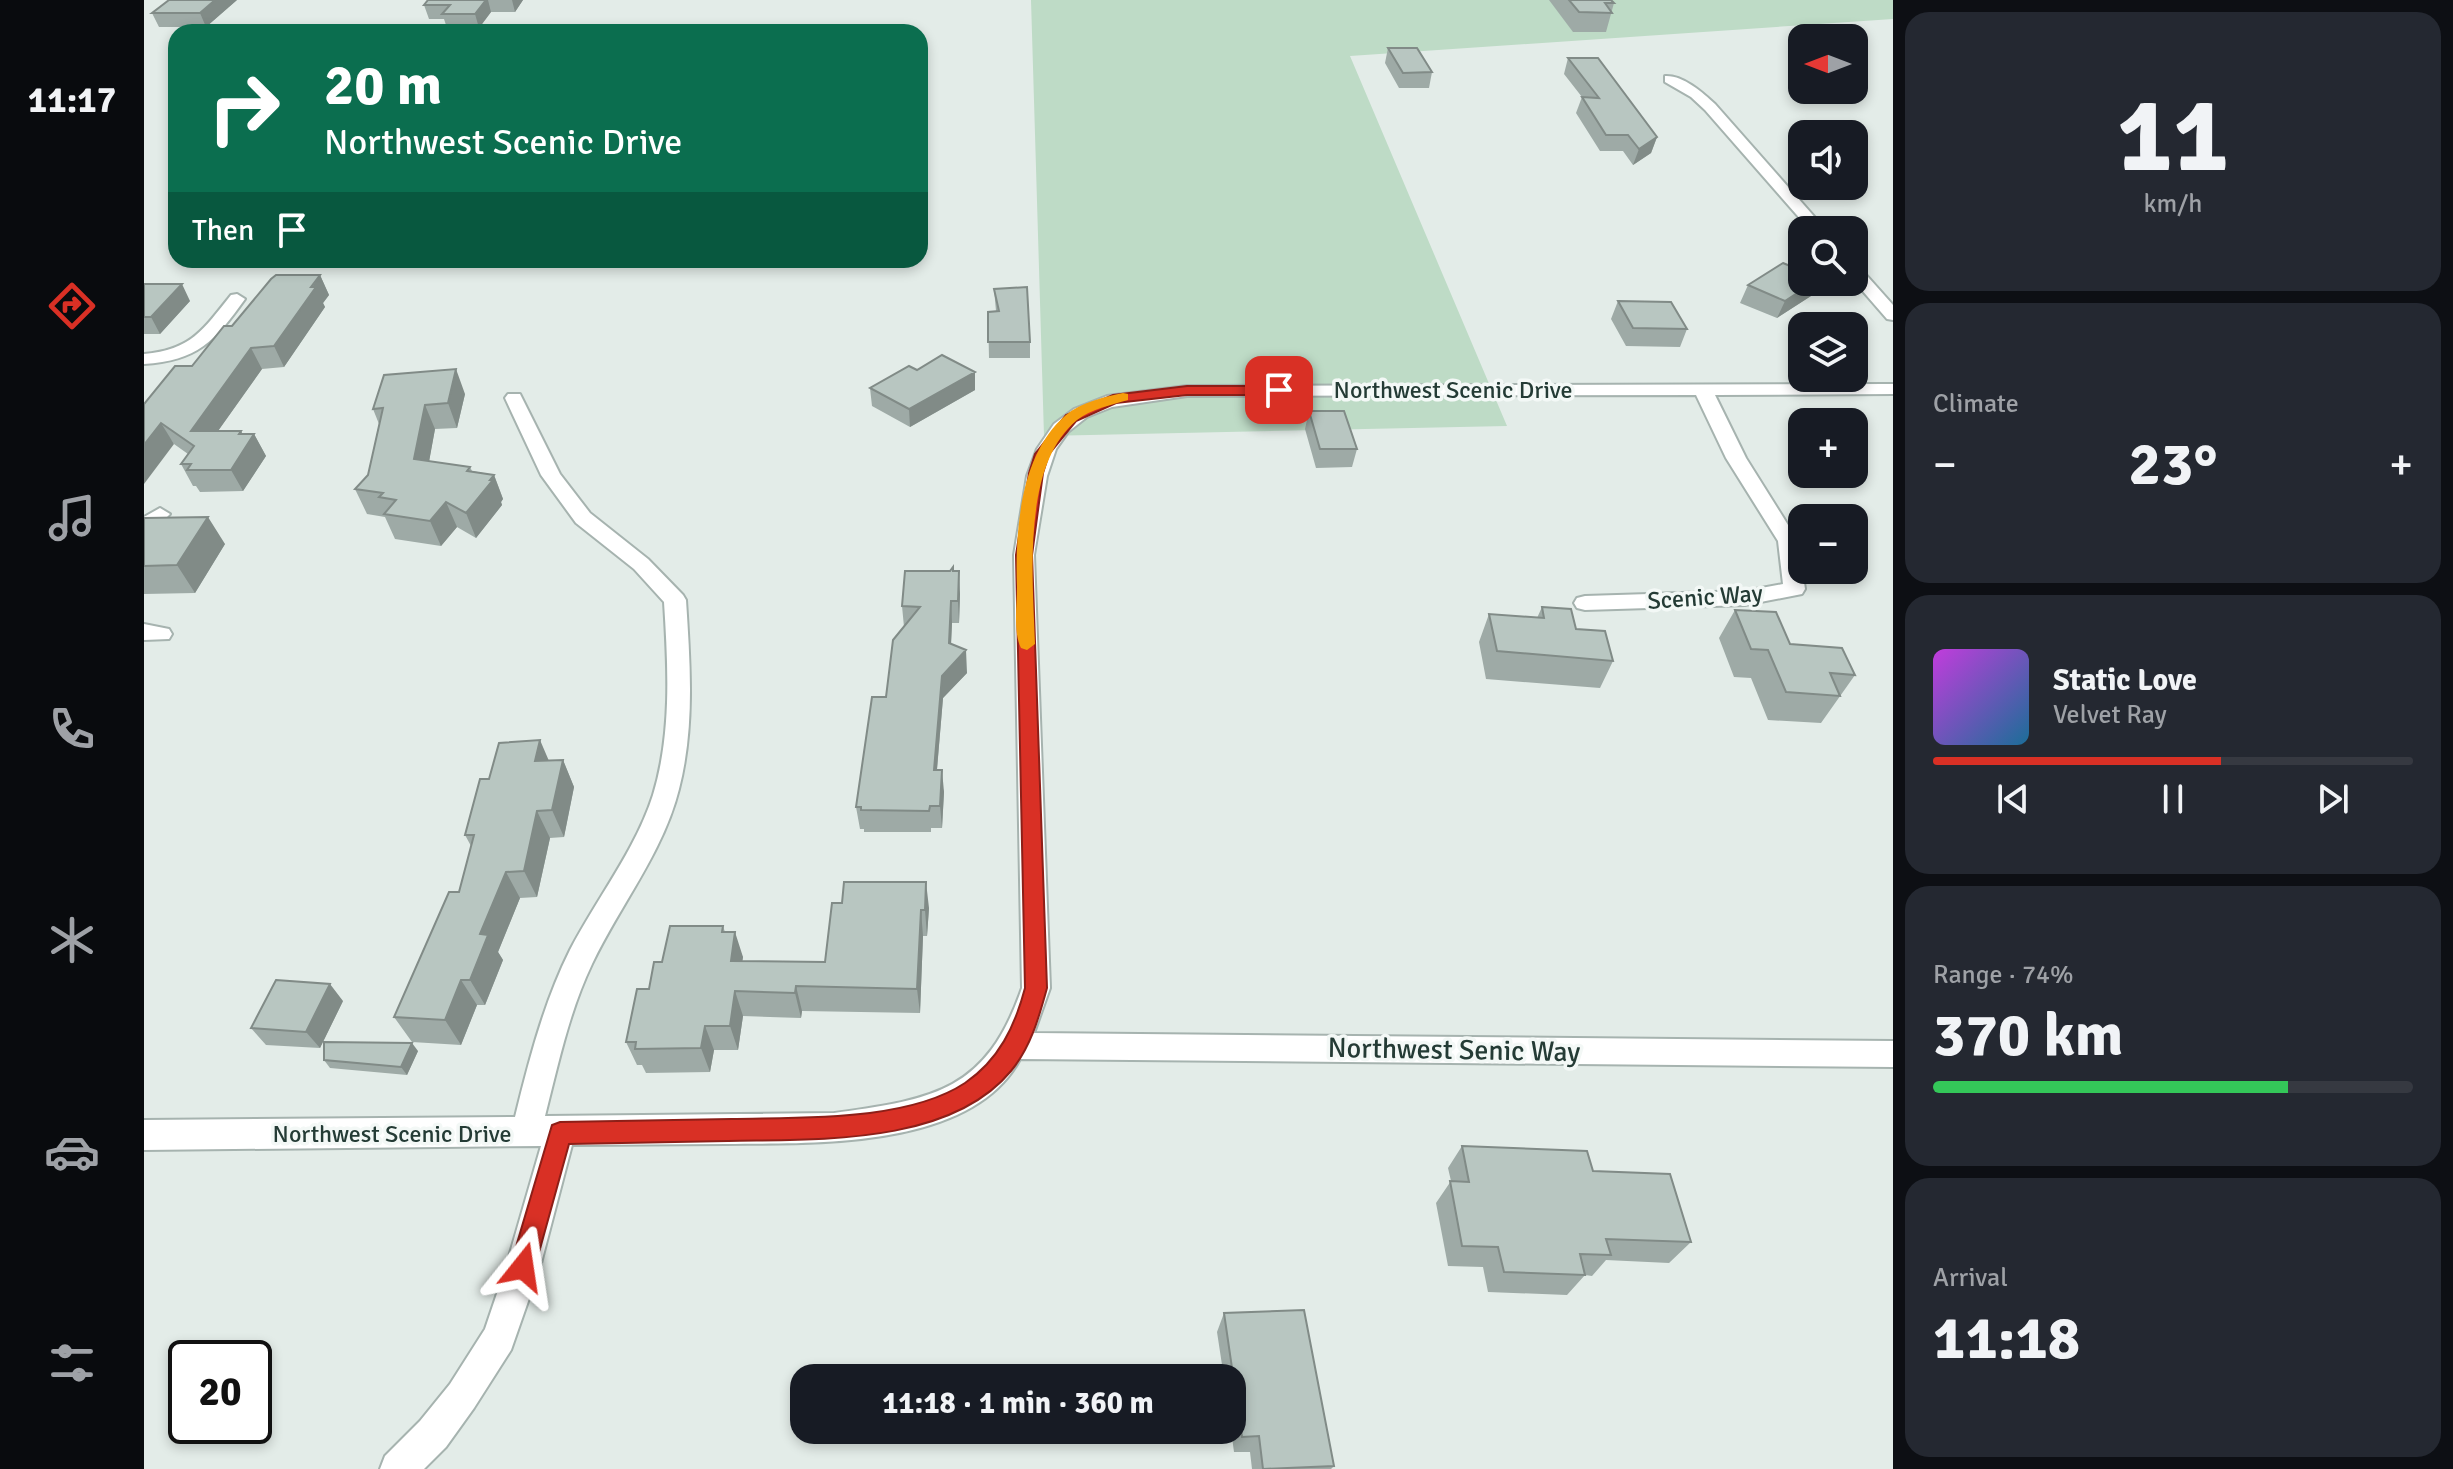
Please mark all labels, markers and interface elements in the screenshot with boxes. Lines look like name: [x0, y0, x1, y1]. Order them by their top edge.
north arrow: [1788, 24, 1868, 104]
map controls: [1788, 24, 1868, 584]
text: 20 m: [324, 51, 442, 120]
icon: right: [192, 56, 296, 160]
text: 11: [2117, 72, 2229, 200]
text: 11:17: [28, 78, 116, 123]
text: Northwest Scenic Drive: [324, 120, 682, 165]
button: sound: [1788, 120, 1868, 200]
text: km/h: [2144, 188, 2202, 220]
icon: arrive: [270, 208, 314, 252]
text: Then: [192, 212, 254, 249]
button: search: [1788, 216, 1868, 296]
icon: directions: [44, 278, 100, 334]
button: layers: [1788, 312, 1868, 392]
pin: [1245, 356, 1313, 424]
icon: arrive: [1257, 368, 1301, 412]
street label: Northwest Scenic Drive: [1334, 375, 1572, 405]
text: Climate: [1933, 388, 2019, 420]
button: +: [1788, 408, 1868, 488]
text: 23°: [2129, 428, 2217, 502]
text: −: [1933, 438, 1957, 492]
text: +: [2389, 438, 2413, 492]
icon: music: [44, 490, 100, 546]
button: −: [1788, 504, 1868, 584]
street label: Scenic Way: [1646, 578, 1764, 616]
text: Static Love: [2053, 662, 2197, 699]
text: Velvet Ray: [2053, 699, 2167, 731]
icon: phone: [44, 701, 100, 757]
icon: previous: [1991, 777, 2035, 821]
icon: pause: [2151, 777, 2195, 821]
icon: next: [2311, 777, 2355, 821]
icon: climate: [44, 912, 100, 968]
text: Range · 74%: [1933, 959, 2074, 991]
text: 370 km: [1933, 999, 2123, 1073]
street label: Northwest Senic Way: [1327, 1031, 1581, 1069]
street label: Northwest Scenic Drive: [273, 1119, 511, 1149]
icon: car: [44, 1124, 100, 1180]
position arrow: [481, 1225, 565, 1309]
text: Arrival: [1933, 1262, 2008, 1294]
text: 11:18: [1933, 1302, 2080, 1376]
icon: filters: [44, 1335, 100, 1391]
speed limit sign: 20: [168, 1340, 272, 1444]
text: 11:18 · 1 min · 360 m: [882, 1385, 1154, 1422]

